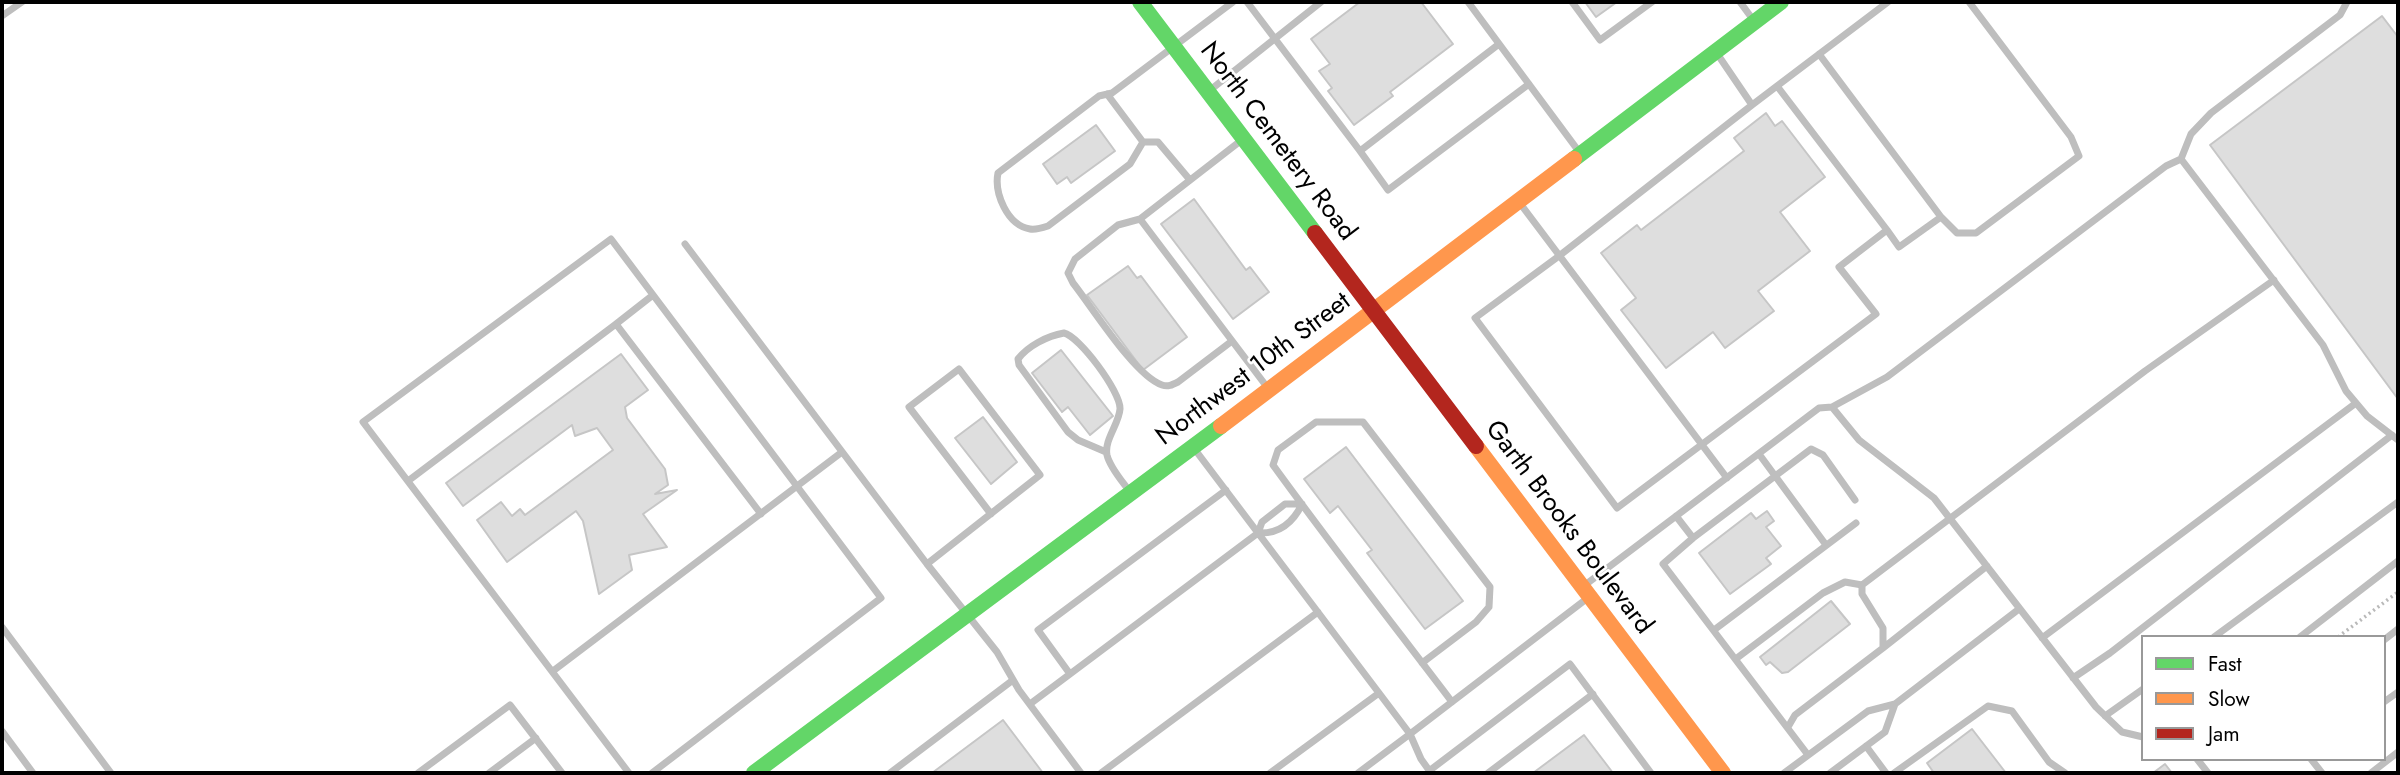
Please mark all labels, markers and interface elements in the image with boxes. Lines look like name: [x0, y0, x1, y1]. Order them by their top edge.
street label: North Cemetery Road: [1192, 37, 1362, 247]
street label: Northwest 10th Street: [1151, 287, 1357, 453]
street label: Garth Brooks Boulevard: [1477, 415, 1659, 641]
legend: [2141, 635, 2386, 761]
text: Fast: [2208, 649, 2241, 679]
text: Slow: [2208, 684, 2250, 714]
text: Jam: [2208, 719, 2240, 749]

